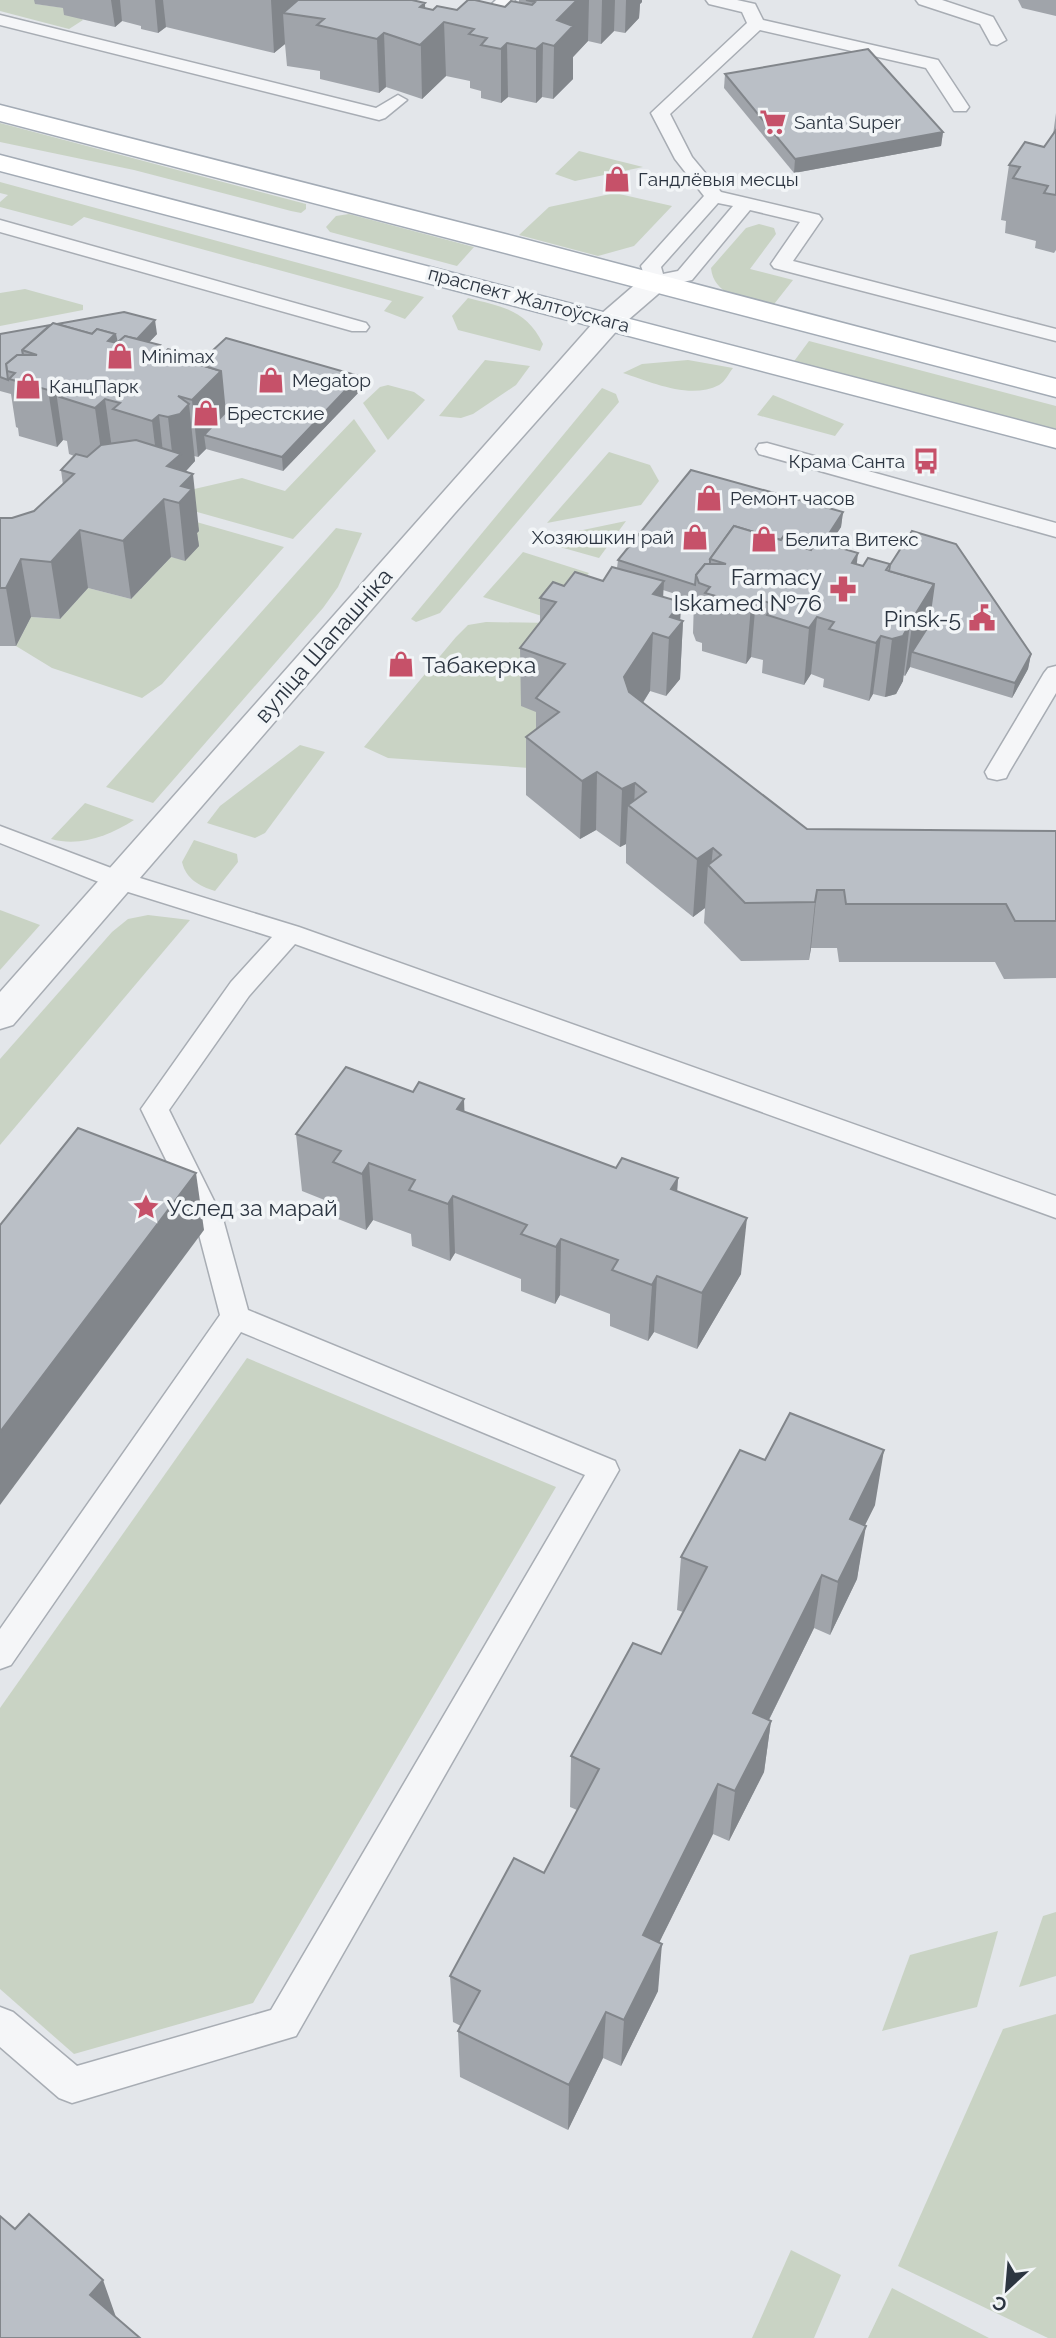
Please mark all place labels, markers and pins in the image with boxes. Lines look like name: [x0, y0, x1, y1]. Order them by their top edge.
supermarket icon: Santa Super: [758, 107, 788, 137]
place label: Santa Super: [794, 111, 901, 133]
shop icon: Гандлёвыя месцы: [602, 164, 632, 194]
place label: Гандлёвыя месцы: [638, 168, 799, 190]
shop icon: Minimax: [105, 341, 135, 371]
place label: Minimax: [141, 345, 215, 367]
shop icon: Megatop: [256, 365, 286, 395]
place label: Megatop: [292, 369, 371, 391]
shop icon: КанцПарк: [13, 371, 43, 401]
place label: КанцПарк: [49, 375, 139, 397]
shop icon: Брестские: [191, 398, 221, 428]
place label: Брестские: [227, 402, 325, 424]
bus stop icon: Крама Санта: [911, 446, 941, 476]
place label: Крама Санта: [789, 450, 905, 472]
shop icon: Ремонт часов: [694, 483, 724, 513]
place label: Ремонт часов: [730, 487, 855, 509]
shop icon: Хозяюшкин рай: [680, 522, 710, 552]
shop icon: Белита Витекс: [749, 524, 779, 554]
place label: Хозяюшкин рай: [532, 526, 674, 548]
place label: Белита Витекс: [785, 528, 919, 550]
place label: Farmacy Iskamed №76: [673, 563, 822, 616]
pharmacy icon: Farmacy Iskamed №76: [828, 574, 858, 604]
public building icon: Pinsk-5: [967, 603, 997, 633]
place label: Pinsk-5: [884, 605, 961, 632]
shop icon: Табакерка: [386, 649, 416, 679]
place label: Табакерка: [422, 651, 536, 678]
place icon: Услед за марай: [131, 1192, 161, 1222]
place label: Услед за марай: [167, 1194, 338, 1221]

